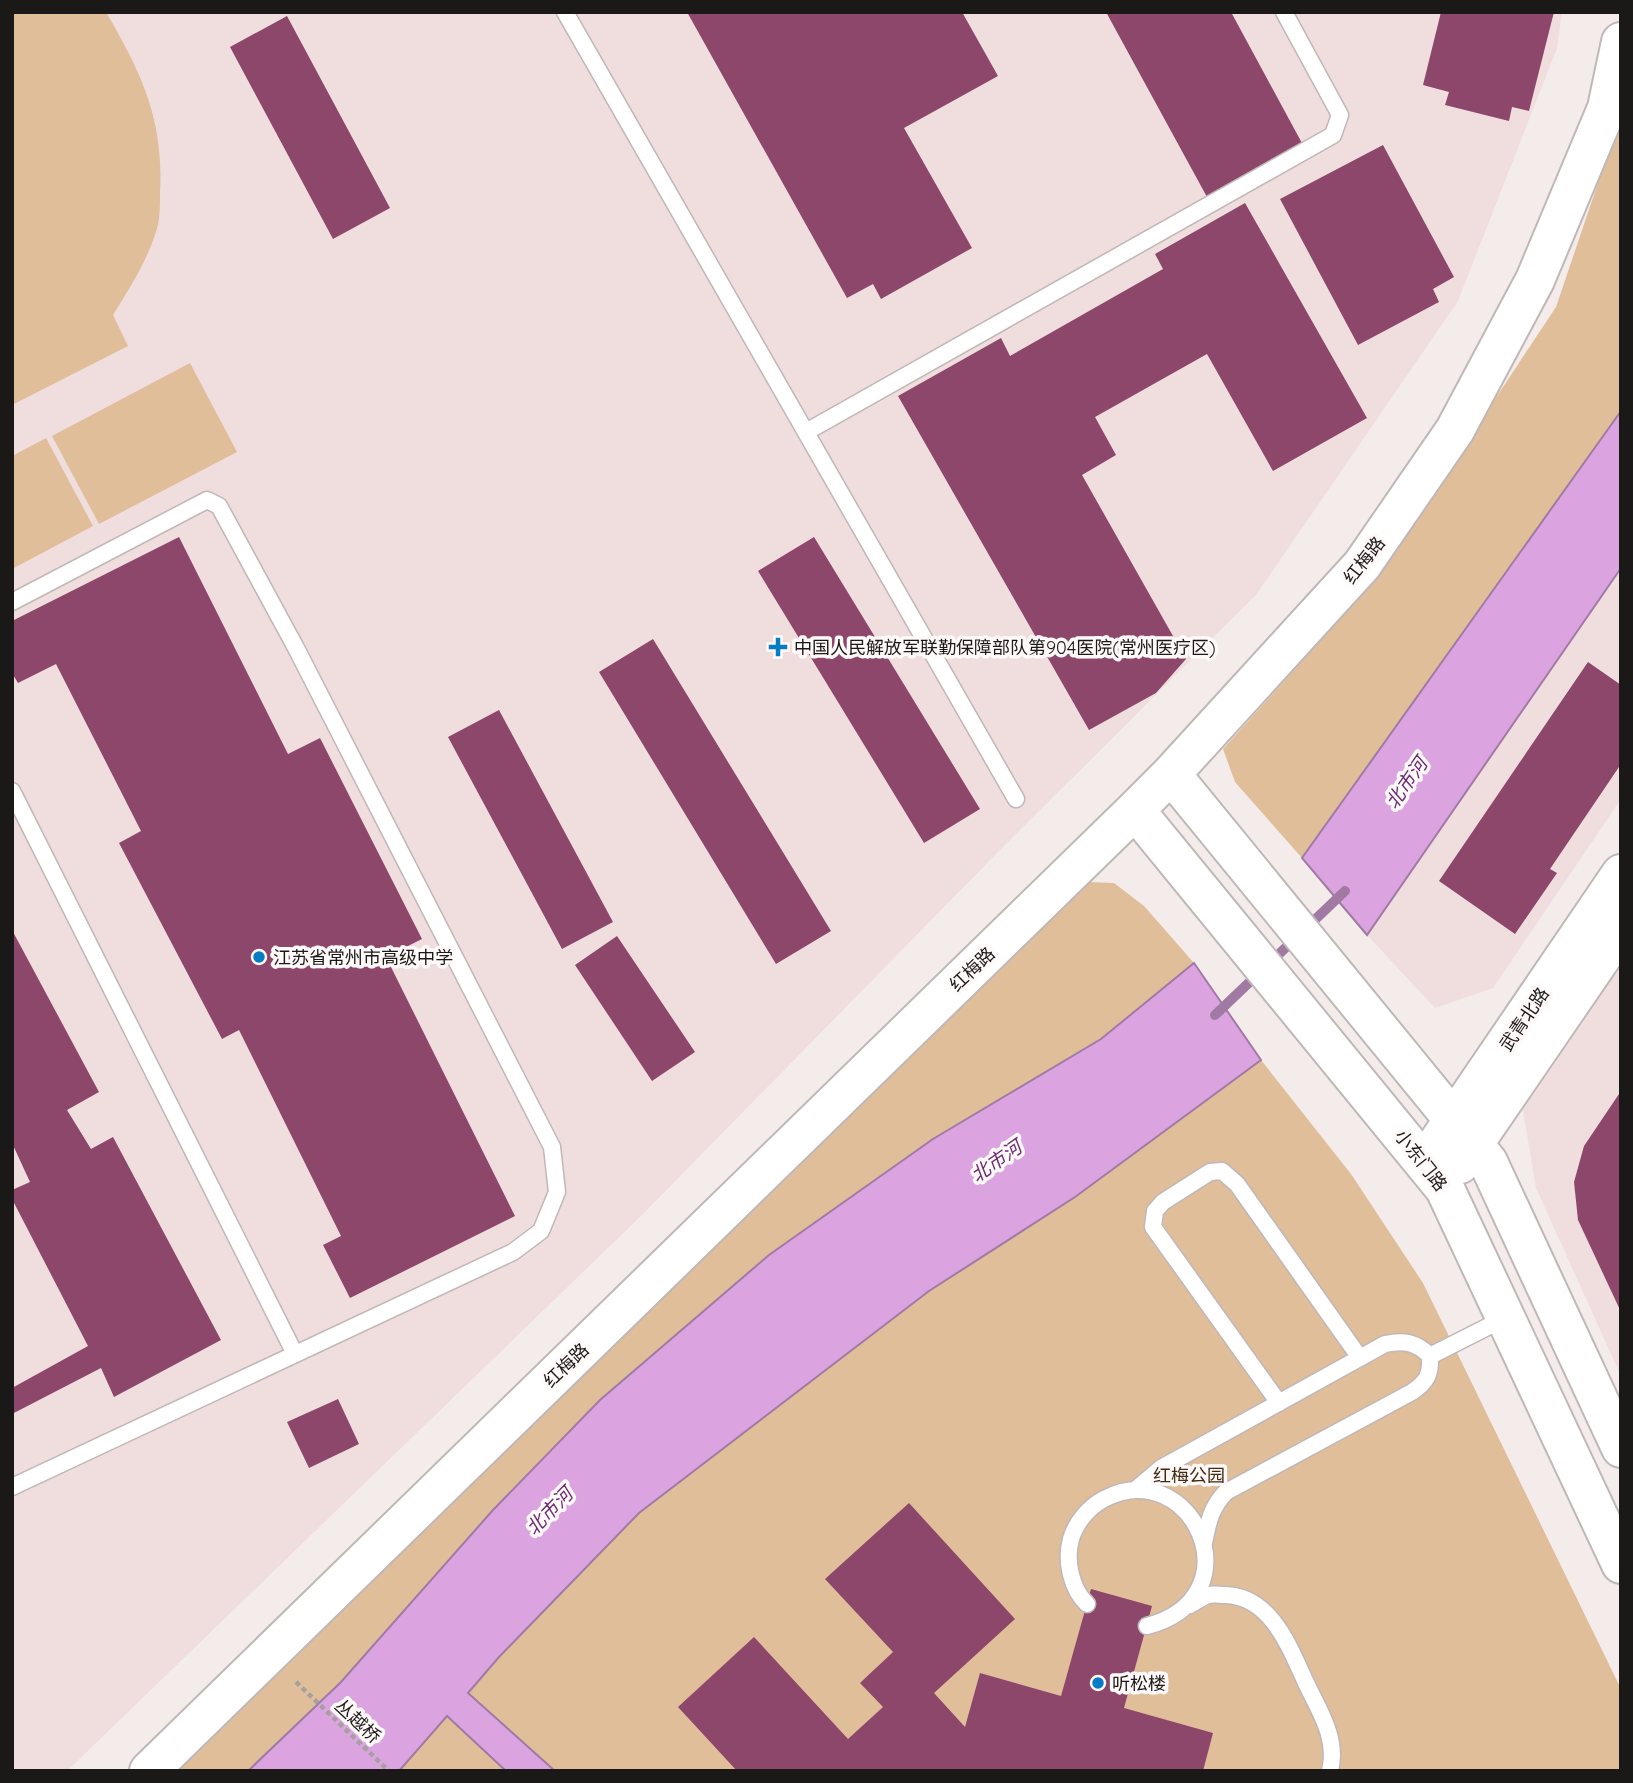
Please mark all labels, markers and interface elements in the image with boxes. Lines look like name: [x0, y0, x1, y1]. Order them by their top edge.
street label: 红梅路: [1338, 532, 1390, 588]
place label: 中国人民解放军联勤保障部队第904医院(常州医疗区): [794, 636, 1216, 659]
marker: 中国人民解放军联勤保障部队第904医院(常州医疗区): [768, 637, 788, 657]
water label: 北市河: [1380, 750, 1434, 813]
street label: 红梅路: [945, 942, 999, 996]
place label: 江苏省常州市高级中学: [273, 946, 453, 969]
marker: 江苏省常州市高级中学: [251, 949, 267, 965]
street label: 武青北路: [1494, 983, 1554, 1055]
street label: 小东门路: [1390, 1125, 1452, 1195]
water label: 北市河: [966, 1133, 1029, 1187]
street label: 红梅路: [539, 1338, 593, 1392]
park label: 红梅公园: [1153, 1464, 1225, 1487]
water label: 北市河: [521, 1479, 580, 1540]
place label: 听松楼: [1112, 1672, 1166, 1695]
marker: 听松楼: [1090, 1675, 1106, 1691]
street label: 丛越桥: [330, 1694, 386, 1748]

